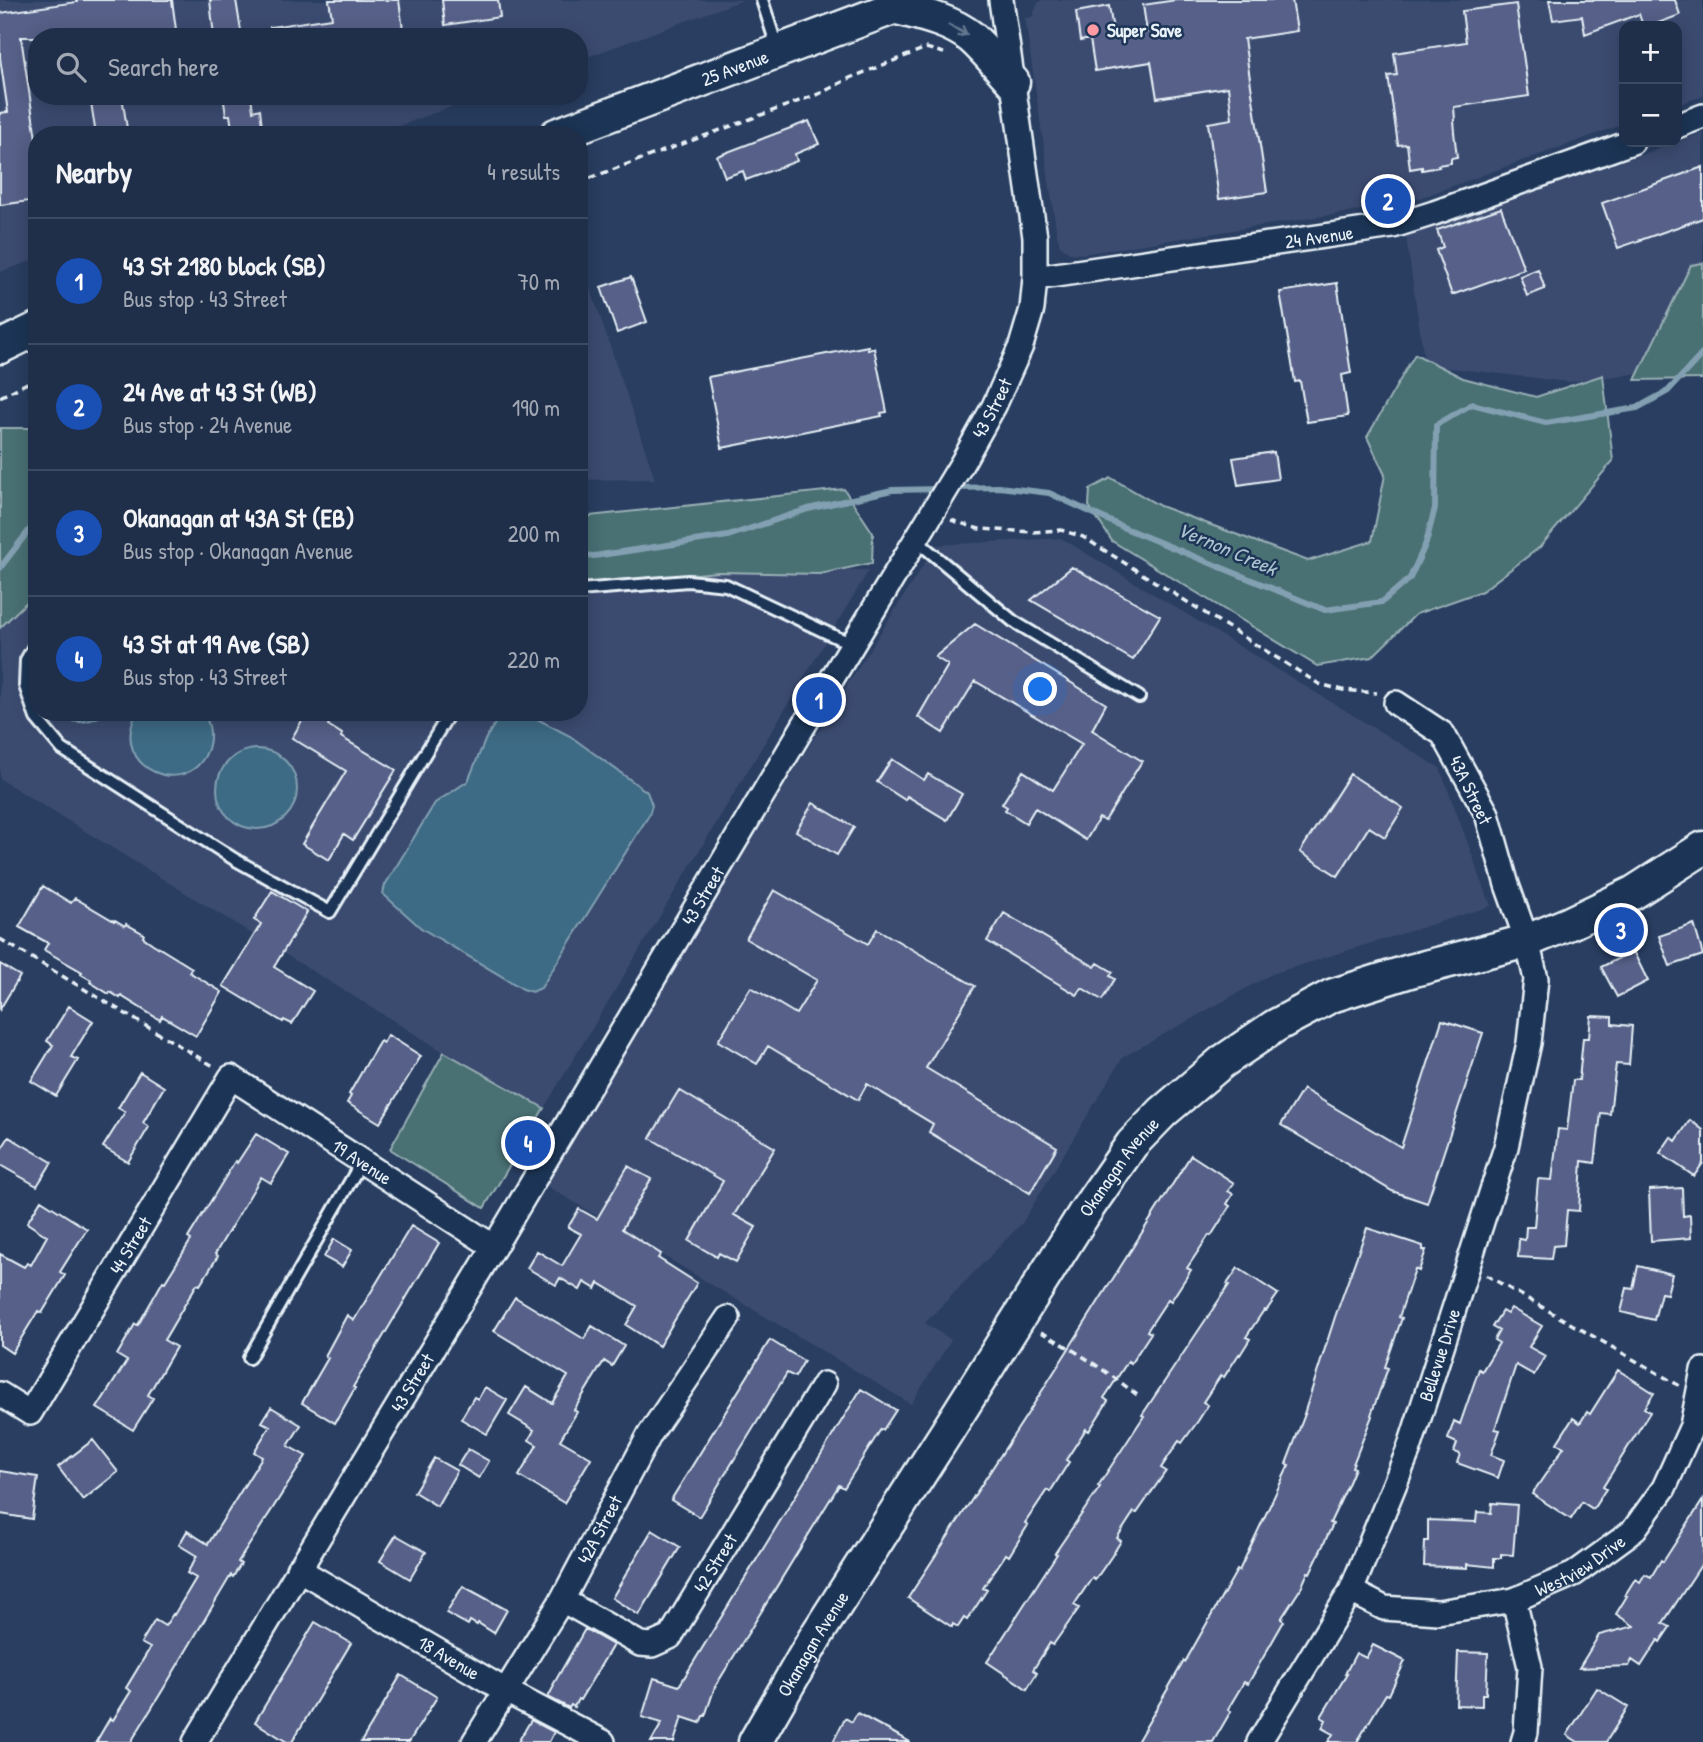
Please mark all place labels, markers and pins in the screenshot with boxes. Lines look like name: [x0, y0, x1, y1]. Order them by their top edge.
place label: Super Save: [1107, 17, 1182, 44]
marker: Super Save: [1085, 22, 1101, 38]
pin: 2: [1365, 175, 1411, 227]
pin: 1: [796, 674, 842, 726]
pin: 3: [1598, 904, 1644, 956]
pin: 4: [505, 1117, 551, 1169]

